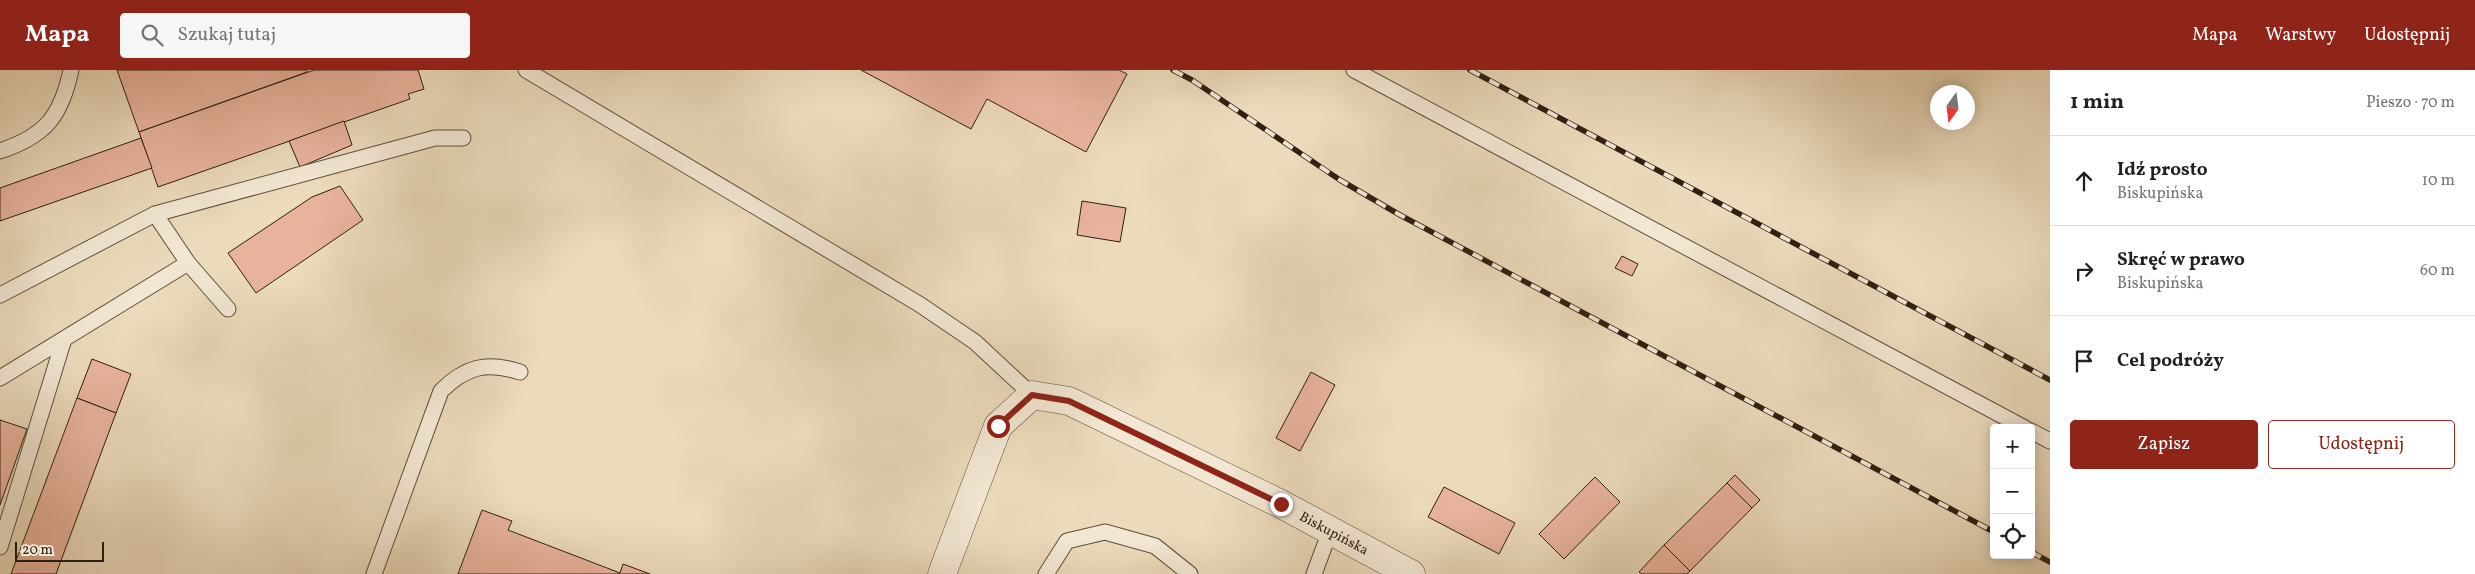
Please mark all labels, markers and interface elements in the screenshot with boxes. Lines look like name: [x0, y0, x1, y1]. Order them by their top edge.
search box: [120, 13, 470, 58]
text: Mapa: [25, 18, 90, 52]
icon: search: [138, 21, 166, 49]
text: Szukaj tutaj: [178, 22, 276, 48]
text: Mapa: [2192, 23, 2237, 48]
text: Warstwy: [2265, 23, 2336, 48]
text: Udostępnij: [2364, 23, 2450, 48]
north arrow: [1930, 85, 1975, 130]
text: 1 min: [2070, 88, 2124, 117]
text: Pieszo · 70 m: [2366, 92, 2455, 114]
text: Idź prosto: [2117, 157, 2208, 183]
icon: ahead: [2070, 167, 2098, 195]
text: 10 m: [2422, 170, 2455, 192]
text: Biskupińska: [2117, 183, 2203, 205]
text: Skręć w prawo: [2117, 247, 2245, 273]
icon: right: [2070, 257, 2098, 285]
text: 60 m: [2420, 260, 2455, 282]
text: Biskupińska: [2117, 273, 2203, 295]
icon: arrive: [2070, 347, 2098, 375]
text: Cel podróży: [2117, 348, 2224, 374]
route start: [987, 415, 1010, 438]
button: Zapisz: [2070, 420, 2258, 469]
button: Udostępnij: [2268, 420, 2455, 469]
map controls: [1990, 424, 2035, 559]
button: +: [1990, 424, 2035, 469]
button: −: [1990, 469, 2035, 514]
route end: [1270, 493, 1293, 516]
street label: Biskupińska: [1296, 508, 1371, 560]
button: locate: [1990, 514, 2035, 559]
scale bar: [15, 539, 104, 562]
text: 20 m: [22, 541, 53, 560]

